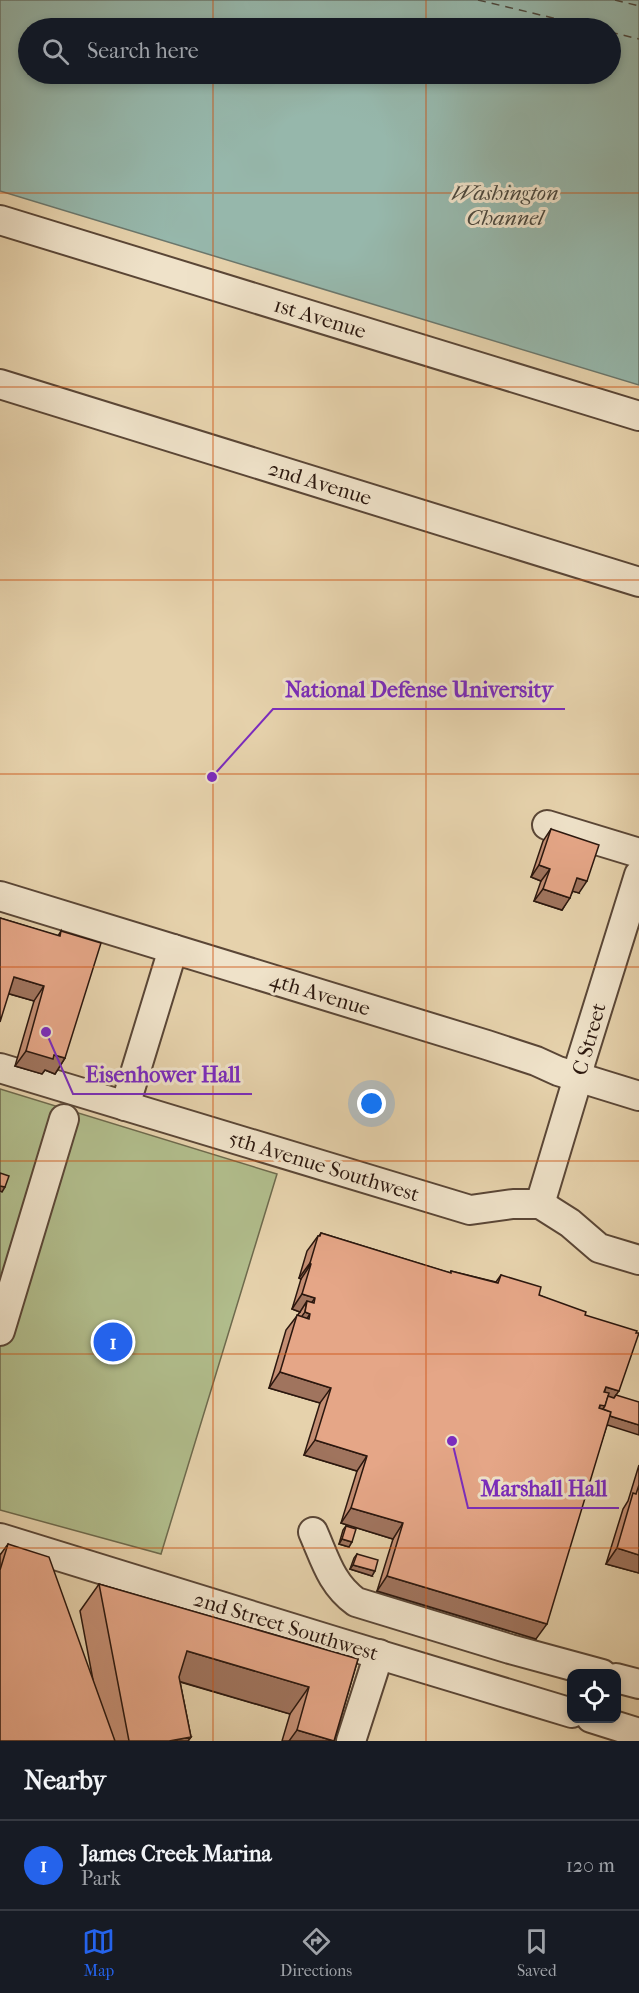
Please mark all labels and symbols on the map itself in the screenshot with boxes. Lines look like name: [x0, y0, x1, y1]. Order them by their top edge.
water label: Washington Channel: [452, 180, 558, 231]
street label: 1st Avenue: [271, 293, 369, 343]
street label: 2nd Avenue: [266, 456, 374, 510]
callout: National Defense University: [273, 669, 565, 709]
text: National Defense University: [285, 677, 554, 703]
street label: 4th Avenue: [267, 967, 373, 1021]
street label: C Street: [567, 1000, 611, 1078]
callout: Eisenhower Hall: [73, 1054, 252, 1094]
text: Eisenhower Hall: [85, 1062, 242, 1088]
your location: [357, 1089, 386, 1118]
street label: 5th Avenue Southwest: [226, 1126, 423, 1207]
pin: 1: [94, 1320, 132, 1364]
callout: Marshall Hall: [468, 1468, 619, 1508]
text: Marshall Hall: [480, 1476, 608, 1502]
street label: 2nd Street Southwest: [191, 1587, 382, 1666]

